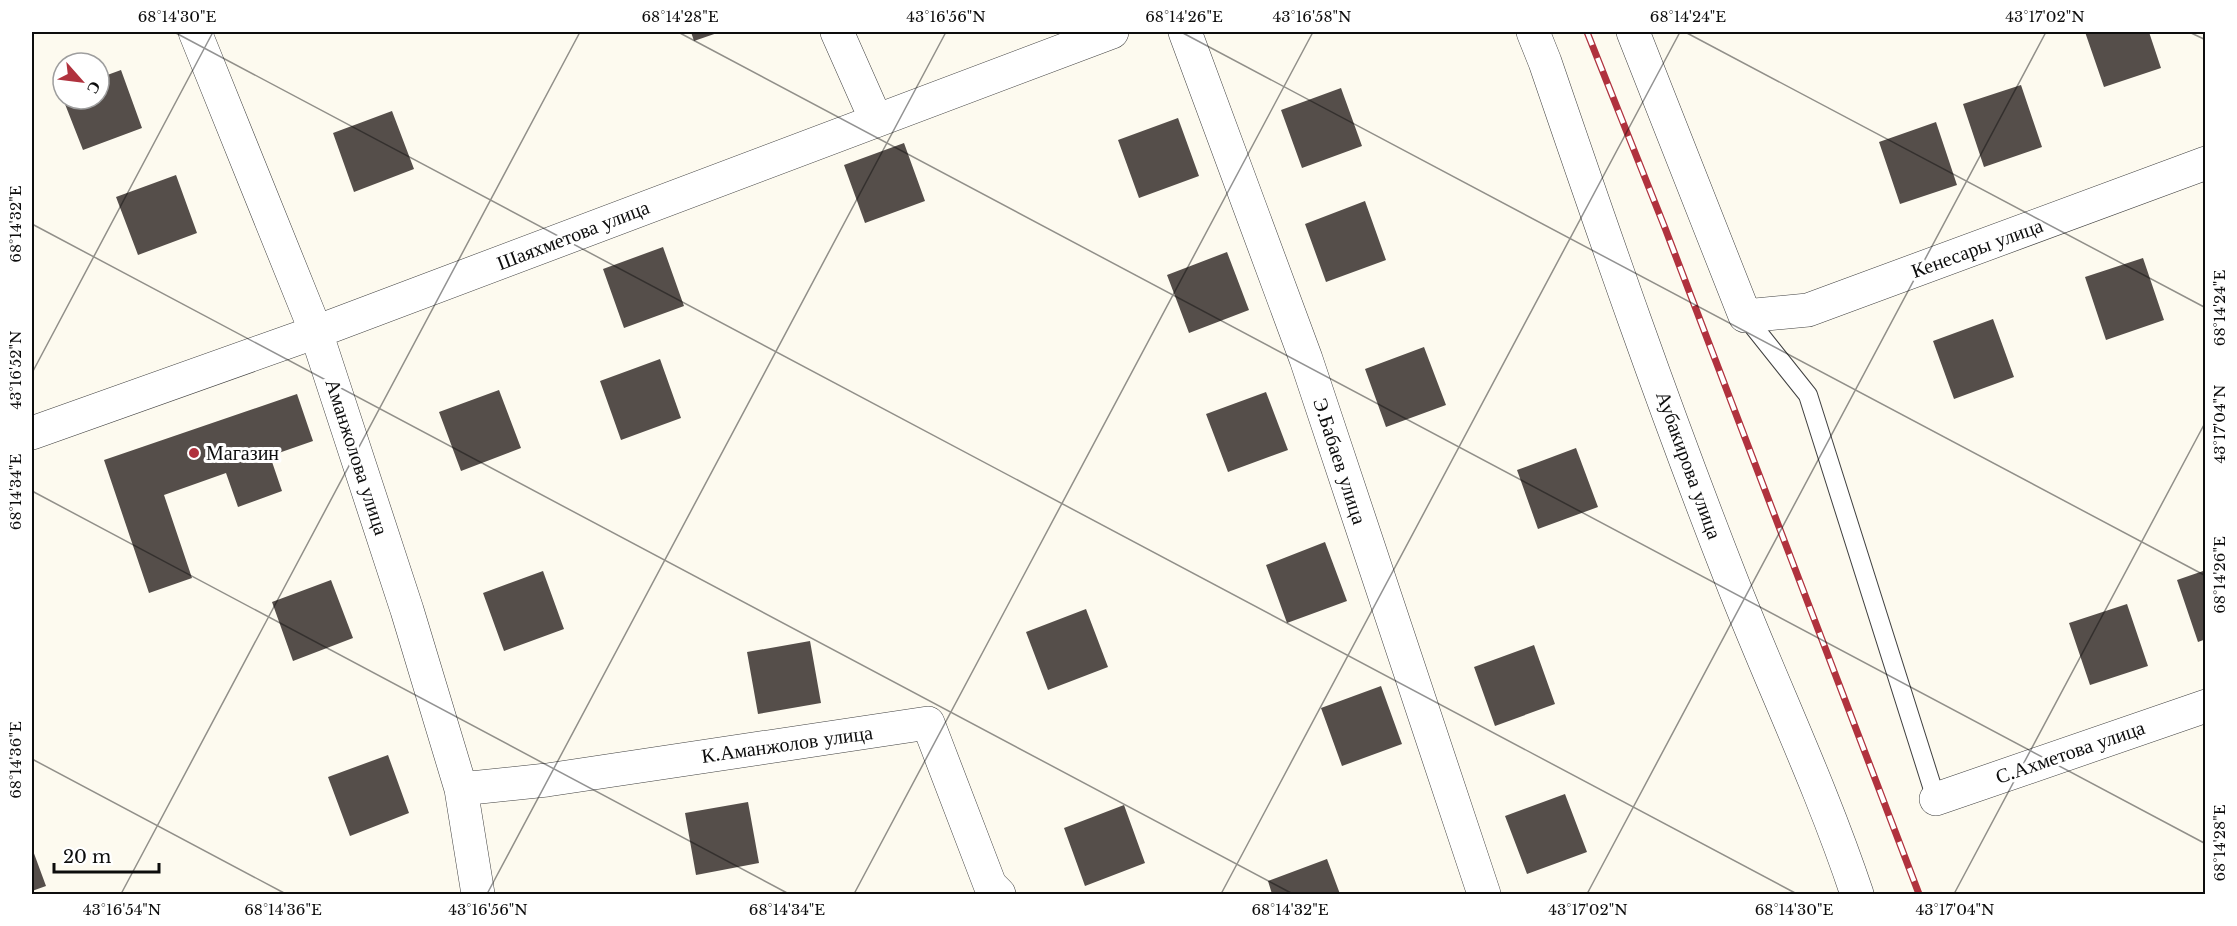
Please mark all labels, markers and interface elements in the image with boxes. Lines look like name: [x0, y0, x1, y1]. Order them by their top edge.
text: 68°14'30"E: [138, 7, 216, 26]
text: 68°14'28"E: [641, 7, 719, 26]
text: 43°16'56"N: [906, 7, 986, 26]
text: 68°14'26"E: [1145, 7, 1223, 26]
text: 43°16'58"N: [1272, 7, 1352, 26]
text: 68°14'24"E: [1650, 7, 1726, 26]
text: 43°17'02"N: [2005, 7, 2085, 26]
north arrow: [51, 51, 111, 111]
text: С: [83, 78, 106, 98]
text: 68°14'32"E: [6, 185, 25, 263]
street label: Шаяхметова улица: [493, 195, 653, 275]
street label: Кенесары улица: [1908, 213, 2046, 283]
text: 68°14'24"E: [2210, 270, 2229, 346]
text: 43°16'52"N: [6, 330, 25, 410]
street label: Аманжолова улица: [320, 376, 394, 538]
text: 43°17'04"N: [2210, 385, 2229, 463]
street label: Аубакирова улица: [1651, 388, 1727, 542]
street label: Э.Бабаев улица: [1308, 395, 1372, 527]
place label: Магазин: [206, 441, 279, 465]
marker: Магазин: [187, 446, 201, 460]
text: 68°14'34"E: [6, 454, 25, 530]
text: 68°14'26"E: [2210, 536, 2229, 614]
street label: С.Ахметова улица: [1992, 715, 2148, 789]
street label: К.Аманжолов улица: [700, 720, 874, 768]
text: 68°14'36"E: [6, 721, 25, 799]
text: 68°14'28"E: [2210, 804, 2229, 882]
scale bar: [54, 836, 159, 874]
text: 20 m: [63, 846, 111, 868]
text: 43°16'54"N: [83, 900, 161, 919]
text: 68°14'36"E: [244, 900, 322, 919]
text: 43°16'56"N: [448, 900, 528, 919]
text: 68°14'34"E: [749, 900, 825, 919]
text: 68°14'32"E: [1251, 900, 1329, 919]
text: 43°17'02"N: [1548, 900, 1628, 919]
text: 68°14'30"E: [1755, 900, 1833, 919]
text: 43°17'04"N: [1916, 900, 1994, 919]

